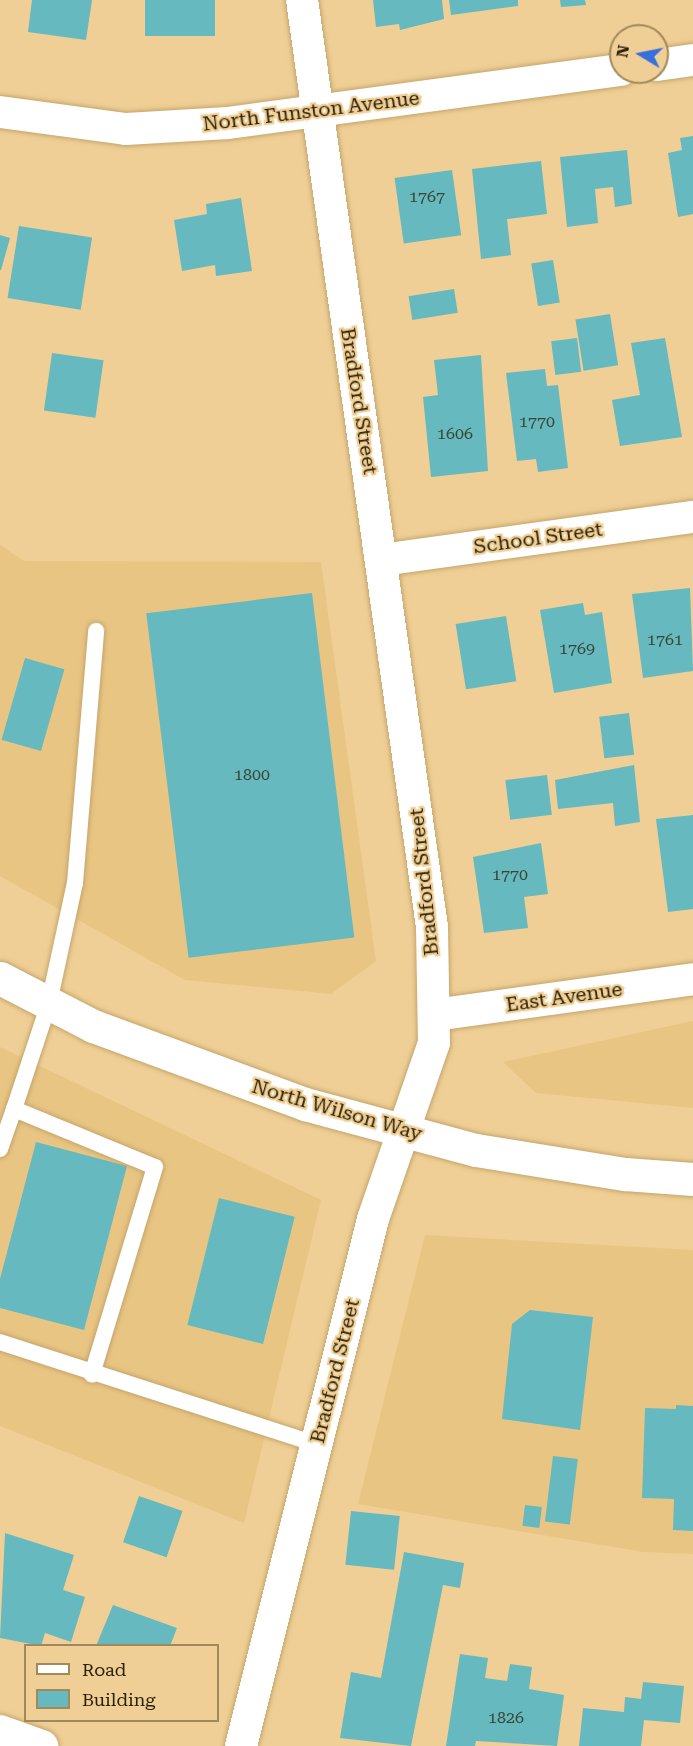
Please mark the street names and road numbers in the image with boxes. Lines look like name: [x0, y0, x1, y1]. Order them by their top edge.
street label: North Funston Avenue: [201, 86, 421, 136]
street label: Bradford Street: [336, 326, 382, 476]
street label: School Street: [472, 517, 604, 559]
street label: Bradford Street: [404, 807, 444, 957]
street label: East Avenue: [504, 977, 624, 1017]
street label: North Wilson Way: [249, 1074, 425, 1146]
street label: Bradford Street: [305, 1296, 365, 1446]

